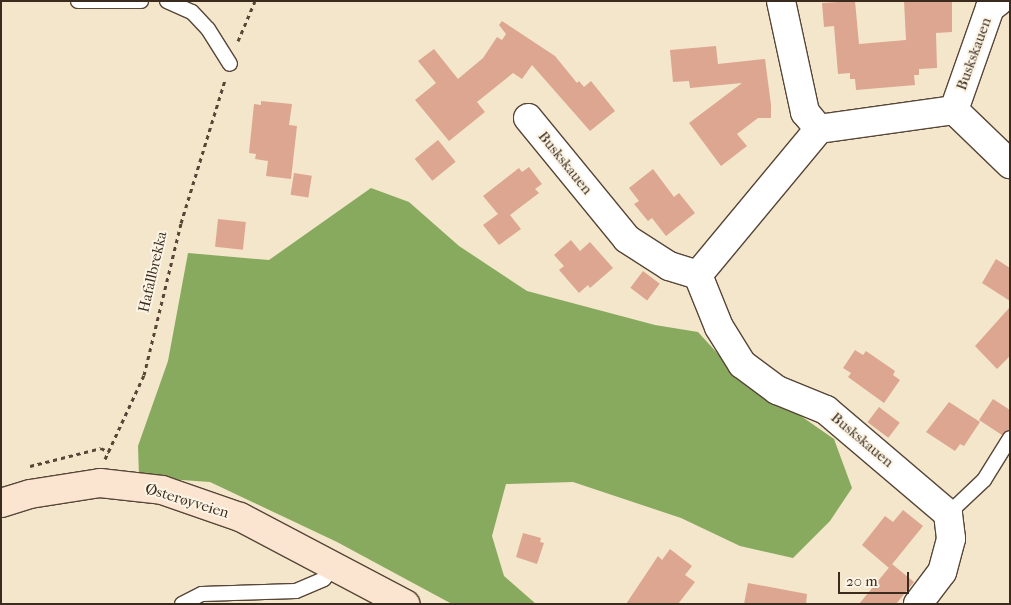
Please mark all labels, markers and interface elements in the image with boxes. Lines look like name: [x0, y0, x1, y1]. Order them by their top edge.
street label: Buskskauen: [953, 15, 995, 93]
street label: Buskskauen: [534, 128, 596, 198]
street label: Hafallbrekka: [135, 230, 171, 314]
street label: Buskskauen: [827, 409, 897, 471]
street label: Østerøyveien: [143, 480, 231, 522]
scale bar: [841, 562, 912, 594]
text: 20 m: [846, 572, 878, 590]

